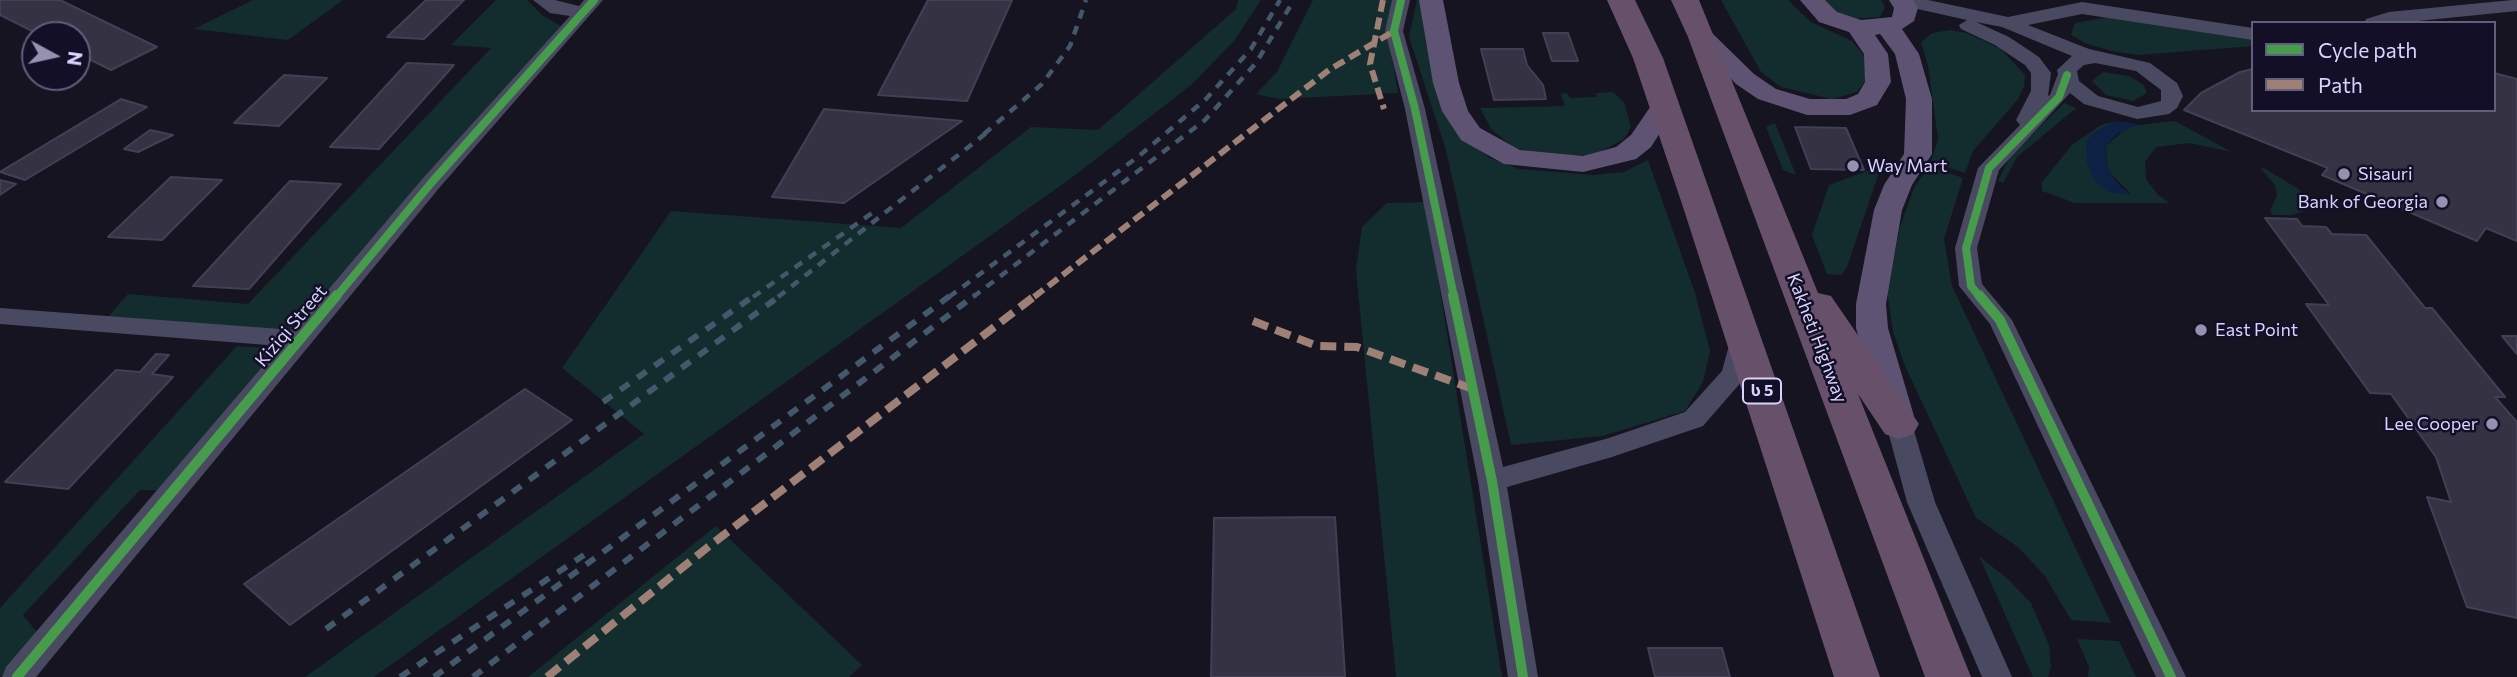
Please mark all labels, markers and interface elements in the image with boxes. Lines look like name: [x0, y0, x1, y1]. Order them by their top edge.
north arrow: [21, 21, 91, 91]
legend: [2251, 21, 2496, 112]
text: Cycle path: [2318, 37, 2417, 62]
text: N: [63, 50, 88, 67]
text: Path: [2318, 72, 2363, 97]
place label: Way Mart: [1867, 155, 1947, 177]
marker: Way Mart: [1845, 158, 1861, 174]
place label: Sisauri: [2358, 163, 2413, 185]
marker: Sisauri: [2336, 166, 2352, 182]
place label: Bank of Georgia: [2298, 191, 2428, 213]
marker: Bank of Georgia: [2434, 194, 2450, 210]
street label: Kakheti Highway: [1782, 270, 1852, 406]
street label: Kiziqi Street: [251, 281, 331, 371]
place label: East Point: [2215, 319, 2298, 341]
marker: East Point: [2193, 322, 2209, 338]
road number: ს 5: [1743, 378, 1781, 404]
place label: Lee Cooper: [2384, 413, 2478, 435]
marker: Lee Cooper: [2484, 416, 2500, 432]

